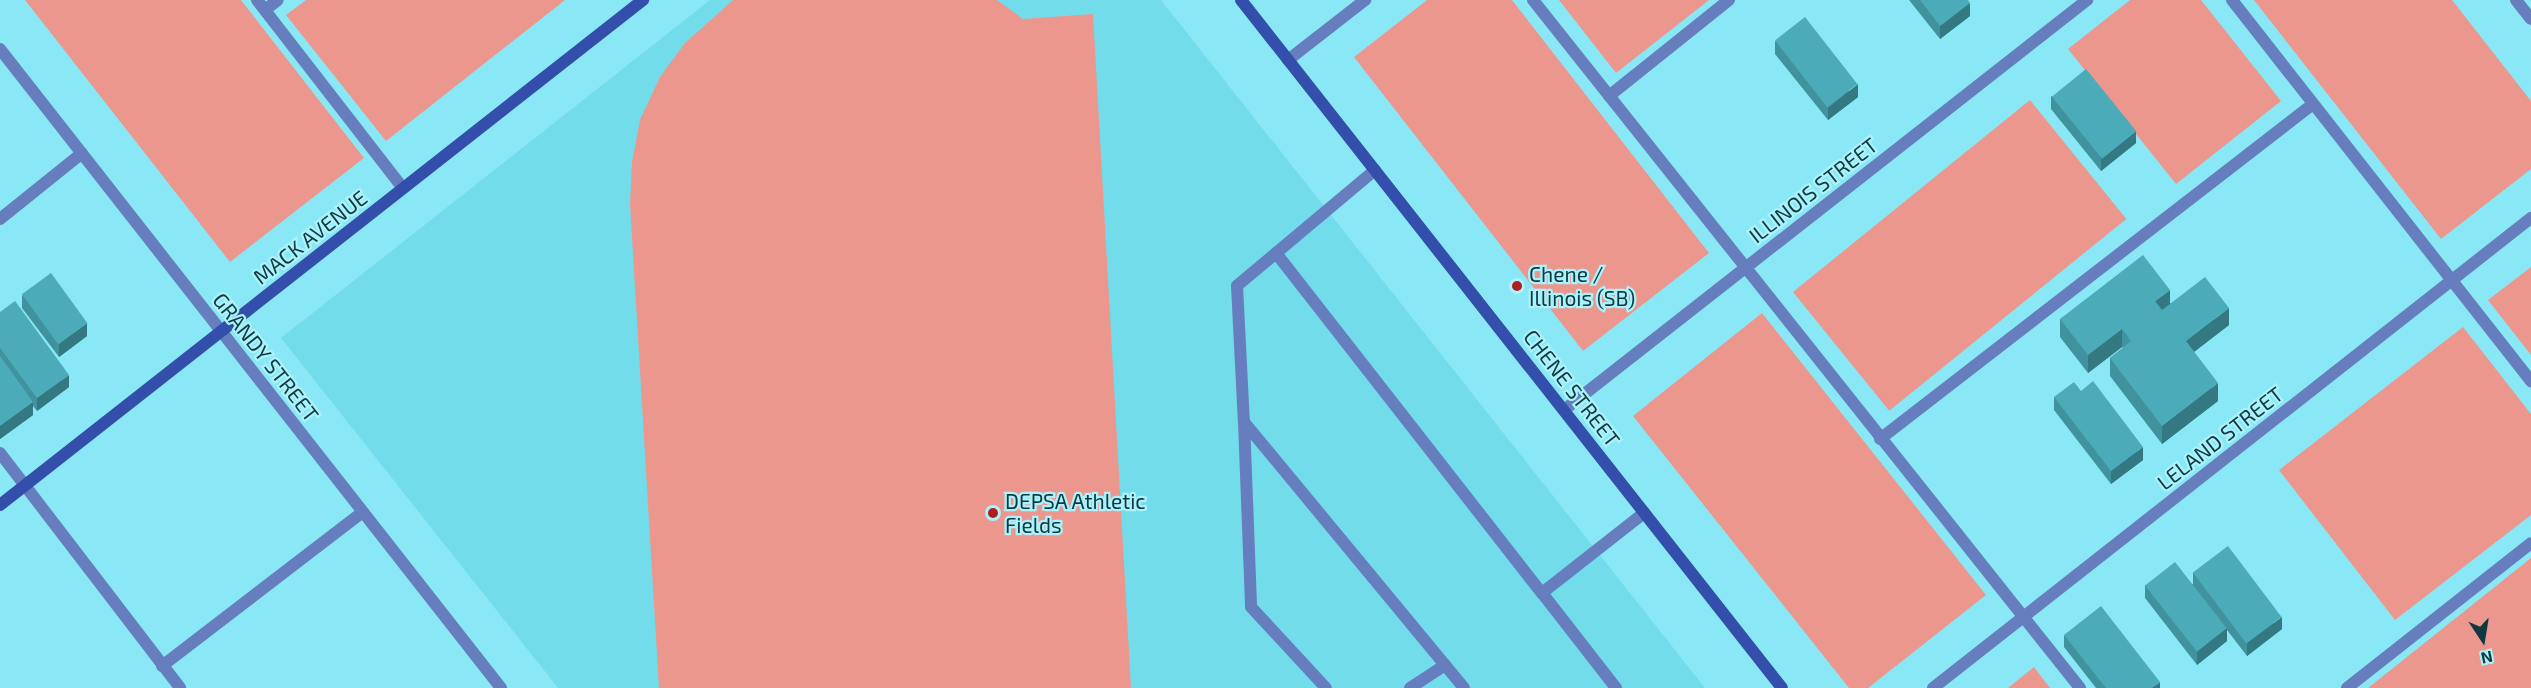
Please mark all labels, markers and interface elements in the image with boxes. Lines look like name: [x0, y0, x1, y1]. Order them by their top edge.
street label: ILLINOIS STREET: [1744, 132, 1882, 248]
street label: MACK AVENUE: [248, 185, 372, 289]
place label: Chene / Illinois (SB): [1529, 261, 1635, 311]
marker: Chene / Illinois (SB): [1510, 279, 1524, 293]
street label: GRANDY STREET: [208, 287, 324, 427]
street label: CHENE STREET: [1518, 324, 1626, 452]
street label: LELAND STREET: [2152, 381, 2288, 495]
place label: DEPSA Athletic Fields: [1005, 488, 1147, 538]
marker: DEPSA Athletic Fields: [986, 506, 1000, 520]
north arrow: [2453, 610, 2513, 670]
text: N: [2479, 648, 2494, 669]

